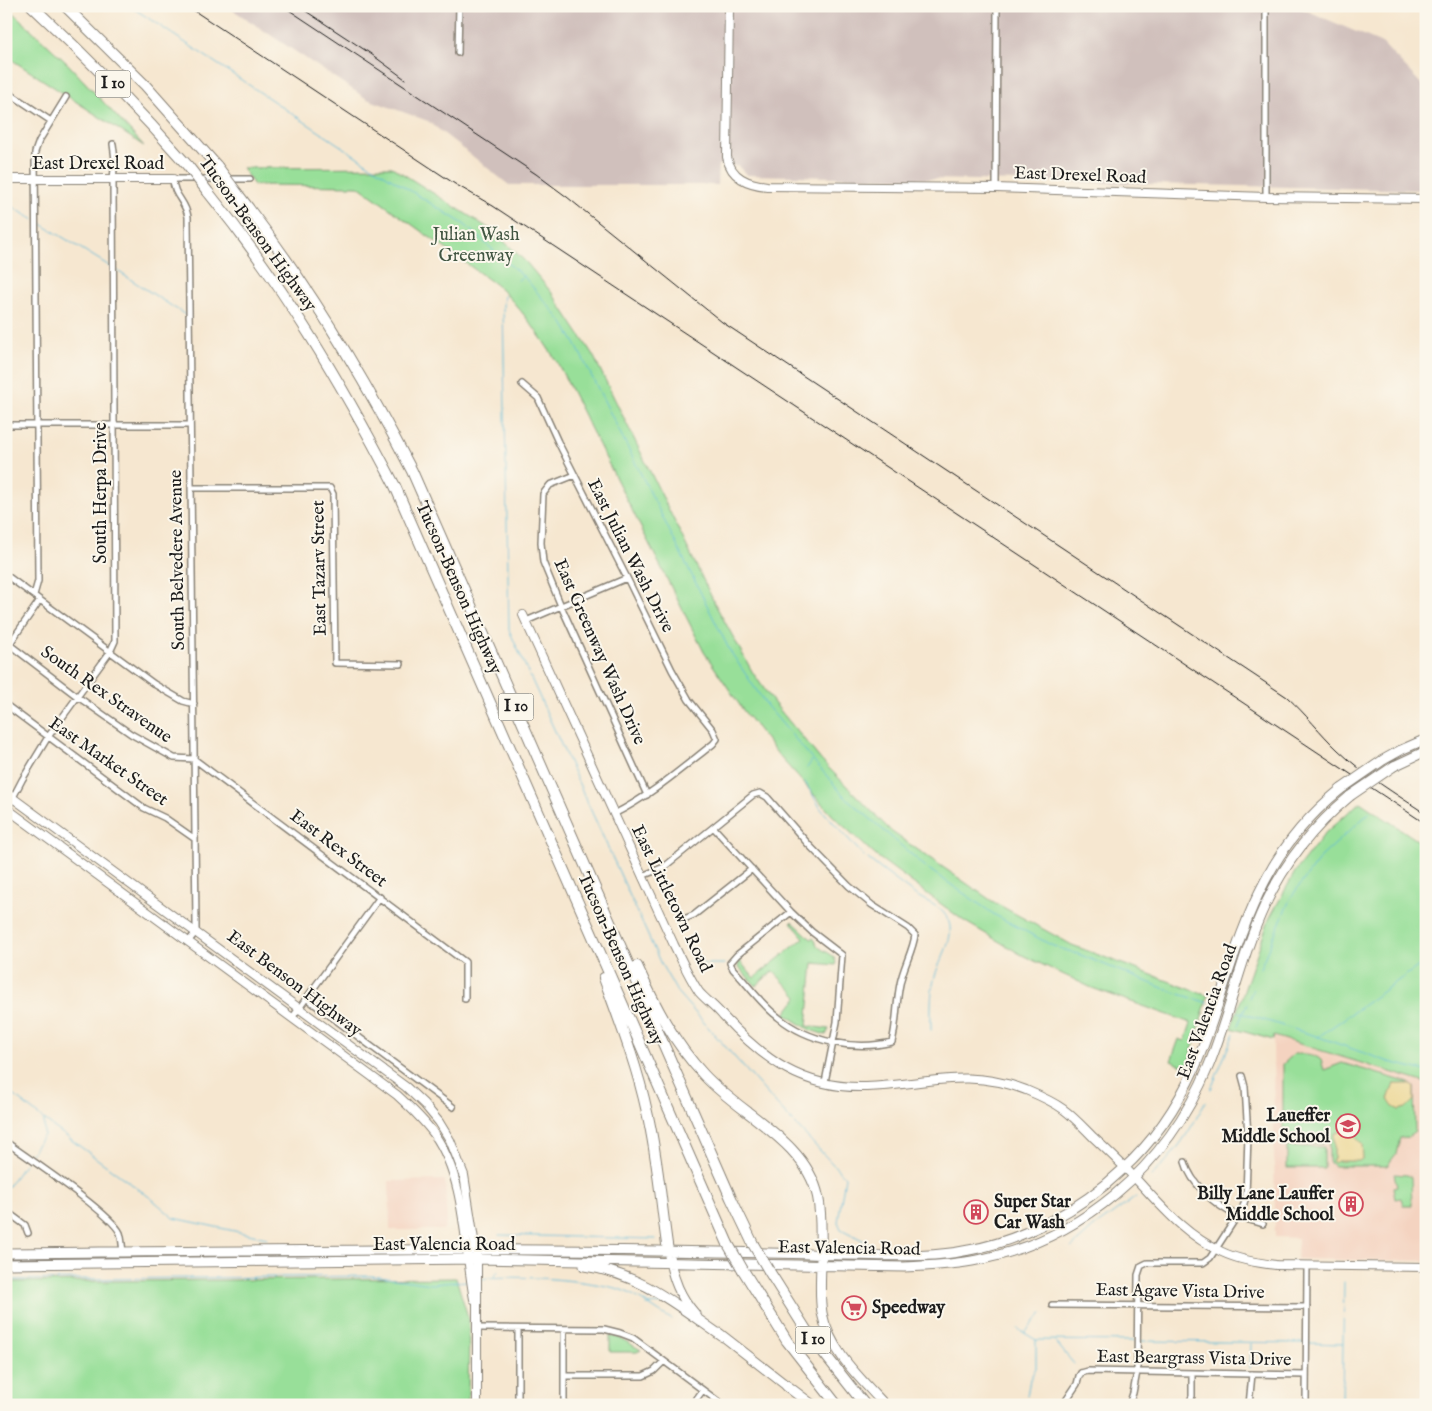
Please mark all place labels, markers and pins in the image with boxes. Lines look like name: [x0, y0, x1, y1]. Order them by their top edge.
place label: Laueffer Middle School: [1221, 1105, 1331, 1149]
school or university icon: Laueffer Middle School: [1335, 1113, 1361, 1139]
place label: Billy Lane Lauffer Middle School: [1197, 1183, 1335, 1227]
place label: Super Star Car Wash: [994, 1191, 1071, 1235]
building icon: Billy Lane Lauffer Middle School: [1338, 1191, 1364, 1217]
building icon: Super Star Car Wash: [963, 1199, 989, 1225]
supermarket icon: Speedway: [841, 1295, 867, 1321]
place label: Speedway: [872, 1297, 946, 1320]

